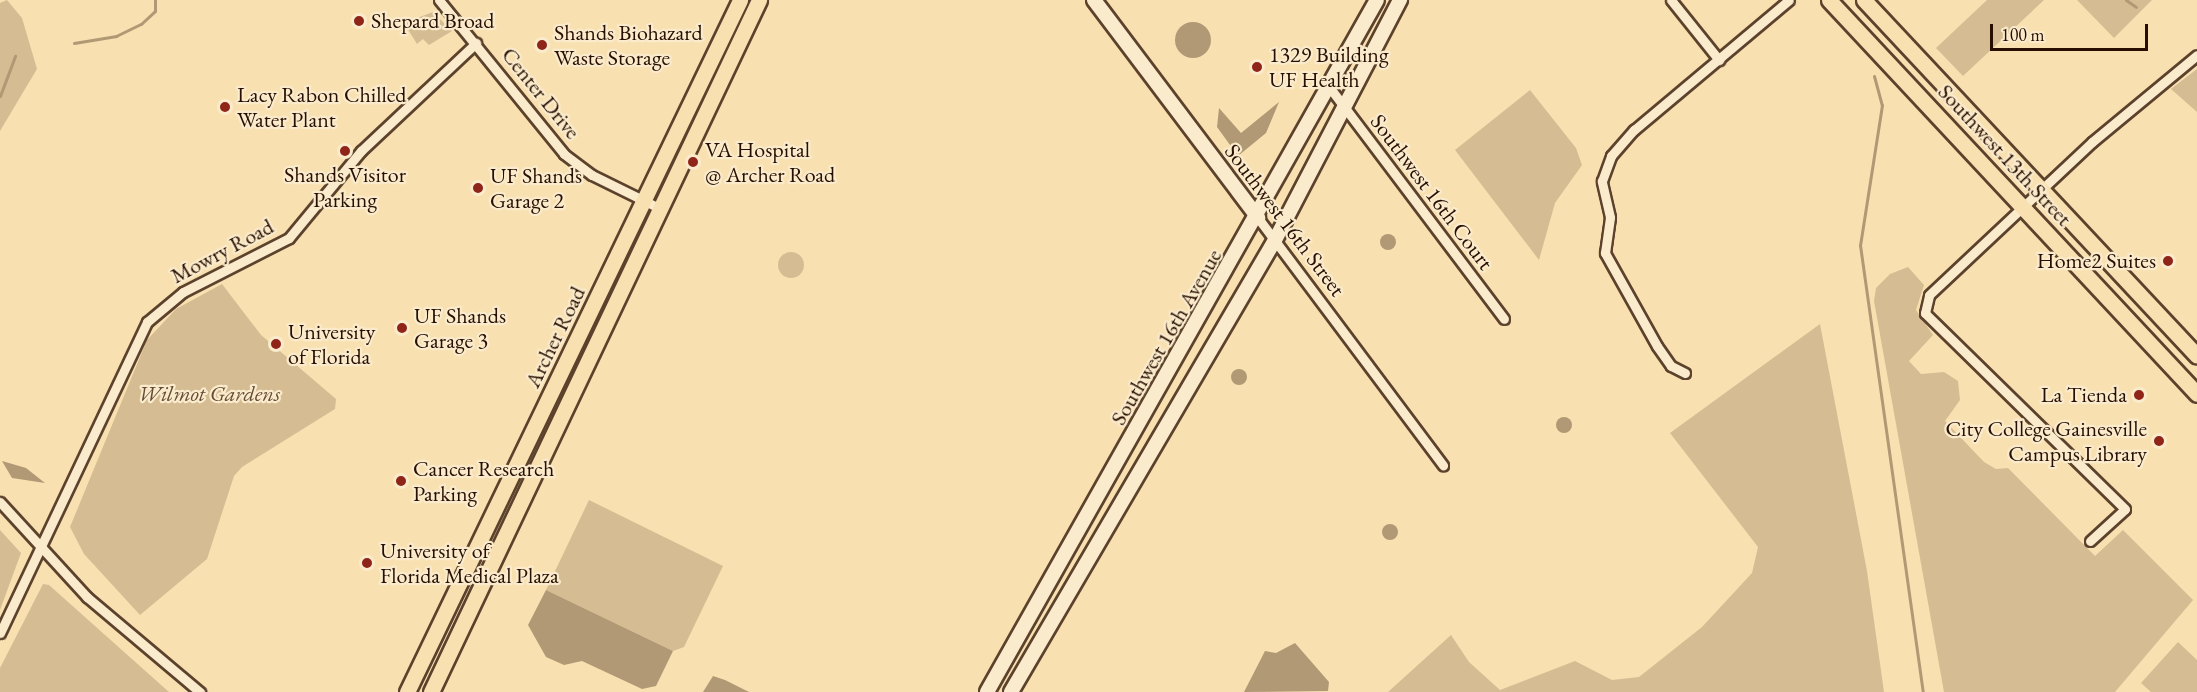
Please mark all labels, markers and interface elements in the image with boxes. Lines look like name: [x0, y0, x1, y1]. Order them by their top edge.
place label: Shepard Broad: [371, 8, 494, 34]
scale bar: [1993, 12, 2150, 50]
marker: Shepard Broad: [352, 14, 366, 28]
place label: Shands Biohazard Waste Storage: [554, 19, 703, 70]
text: 100 m: [2001, 23, 2045, 46]
marker: Shands Biohazard Waste Storage: [535, 38, 549, 52]
place label: 1329 Building UF Health: [1269, 41, 1389, 92]
street label: Center Drive: [496, 42, 586, 144]
marker: 1329 Building UF Health: [1250, 60, 1264, 74]
street label: Southwest 13th Street: [1933, 79, 2077, 231]
place label: Lacy Rabon Chilled Water Plant: [237, 81, 406, 132]
marker: Lacy Rabon Chilled Water Plant: [218, 100, 232, 114]
street label: Southwest 16th Court: [1365, 109, 1499, 275]
place label: VA Hospital @ Archer Road: [705, 136, 835, 188]
street label: Southwest 16th Street: [1219, 139, 1351, 301]
marker: Shands Visitor Parking: [338, 144, 352, 158]
marker: VA Hospital @ Archer Road: [686, 155, 700, 169]
place label: Shands Visitor Parking: [284, 161, 406, 212]
place label: UF Shands Garage 2: [490, 162, 582, 214]
marker: UF Shands Garage 2: [471, 181, 485, 195]
street label: Mowry Road: [166, 213, 278, 289]
street label: Southwest 16th Avenue: [1105, 244, 1227, 430]
place label: Home2 Suites: [2037, 248, 2156, 274]
marker: Home2 Suites: [2161, 254, 2175, 268]
street label: Archer Road: [519, 282, 591, 392]
place label: UF Shands Garage 3: [414, 302, 506, 354]
place label: University of Florida: [288, 318, 375, 370]
marker: UF Shands Garage 3: [395, 321, 409, 335]
marker: University of Florida: [269, 337, 283, 351]
park label: Wilmot Gardens: [138, 381, 280, 407]
place label: La Tienda: [2041, 382, 2127, 408]
marker: La Tienda: [2132, 388, 2146, 402]
place label: City College Gainesville Campus Library: [1946, 415, 2147, 466]
marker: City College Gainesville Campus Library: [2152, 434, 2166, 448]
place label: Cancer Research Parking: [413, 455, 554, 506]
marker: Cancer Research Parking: [394, 474, 408, 488]
place label: University of Florida Medical Plaza: [380, 537, 559, 588]
marker: University of Florida Medical Plaza: [358, 554, 376, 572]

